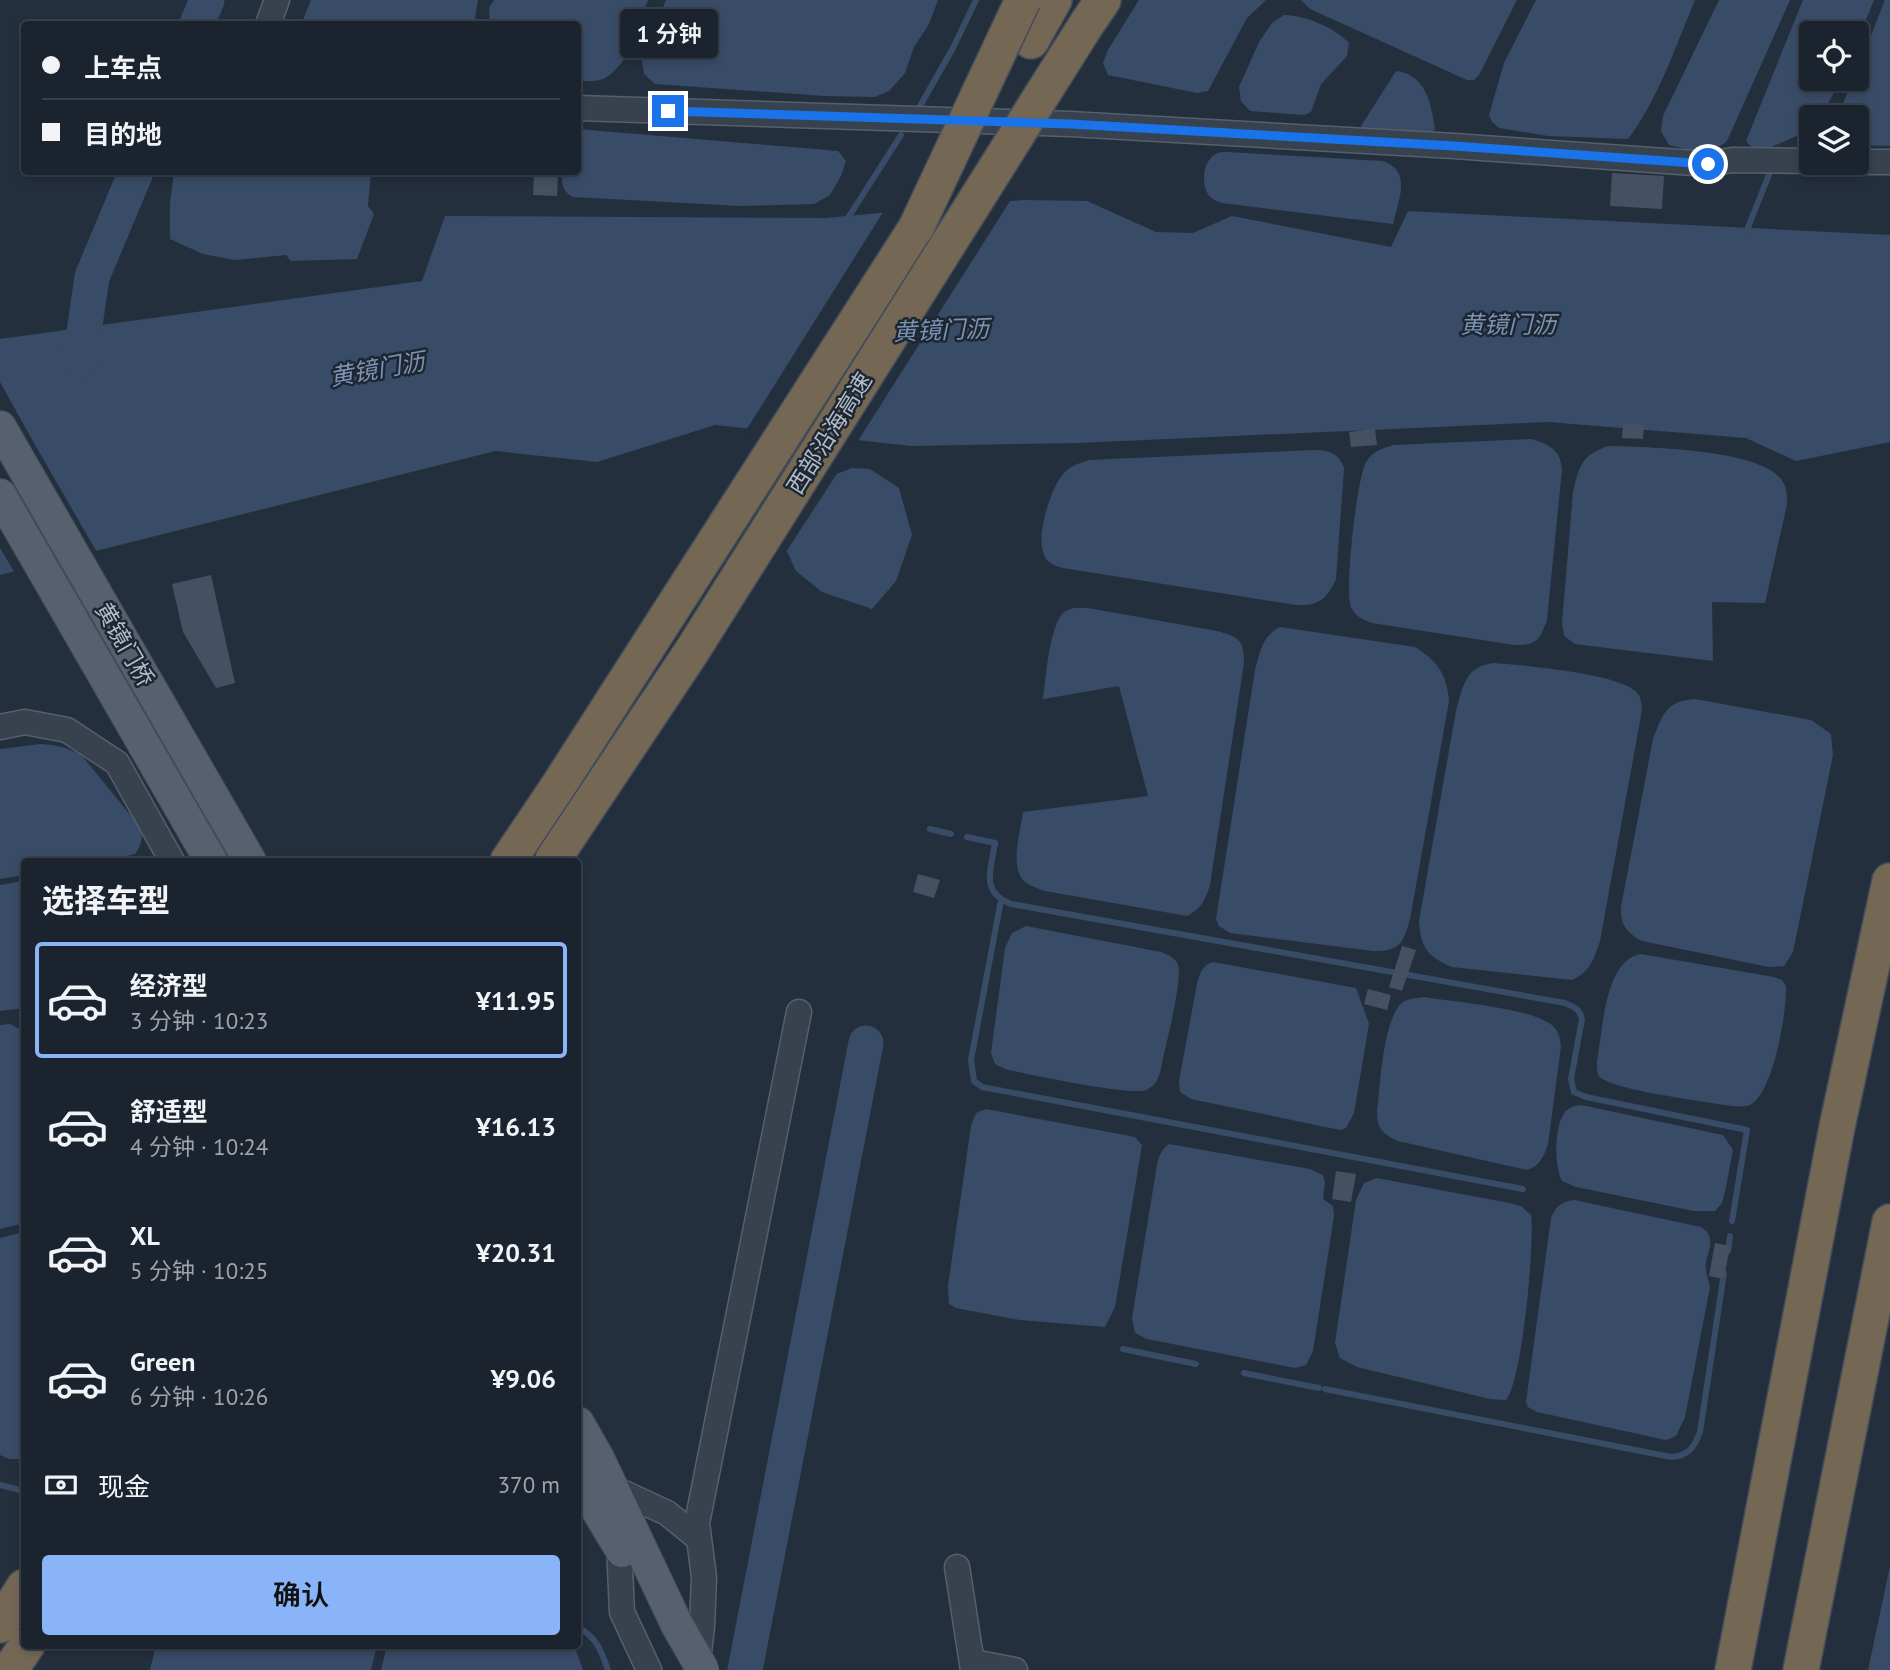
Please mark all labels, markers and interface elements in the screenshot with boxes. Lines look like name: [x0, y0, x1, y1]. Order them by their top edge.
callout: 1 分钟: [619, 10, 717, 58]
text: 1 分钟: [637, 19, 701, 48]
map controls: [1799, 21, 1869, 175]
button: locate: [1799, 21, 1869, 91]
text: 上车点: [84, 51, 162, 84]
route end: [652, 95, 684, 127]
button: layers: [1799, 105, 1869, 175]
text: 目的地: [84, 118, 162, 151]
route start: [1692, 148, 1724, 180]
water label: 黄镜门沥: [1460, 309, 1560, 340]
water label: 黄镜门沥: [892, 313, 994, 347]
water label: 黄镜门沥: [327, 345, 431, 393]
street label: 西部沿海高速: [780, 367, 878, 499]
street label: 黄镜门桥: [89, 597, 161, 691]
text: 选择车型: [42, 879, 170, 921]
icon: car: [46, 969, 109, 1032]
text: 经济型: [130, 969, 208, 1002]
text: ¥11.95: [476, 984, 556, 1017]
text: 3 分钟 · 10:23: [130, 1006, 268, 1035]
icon: car: [46, 1095, 109, 1158]
text: 舒适型: [130, 1095, 208, 1128]
text: ¥16.13: [476, 1110, 556, 1143]
text: 4 分钟 · 10:24: [130, 1132, 268, 1161]
text: XL: [130, 1219, 160, 1252]
icon: car: [46, 1221, 109, 1284]
text: ¥20.31: [476, 1236, 556, 1269]
text: 5 分钟 · 10:25: [130, 1256, 268, 1285]
text: Green: [130, 1345, 195, 1378]
icon: car: [46, 1347, 109, 1410]
text: ¥9.06: [491, 1362, 556, 1395]
text: 6 分钟 · 10:26: [130, 1382, 268, 1411]
icon: cash: [42, 1466, 80, 1504]
text: 现金: [98, 1470, 150, 1503]
text: 370 m: [498, 1470, 560, 1499]
button: 确认: [42, 1555, 560, 1635]

